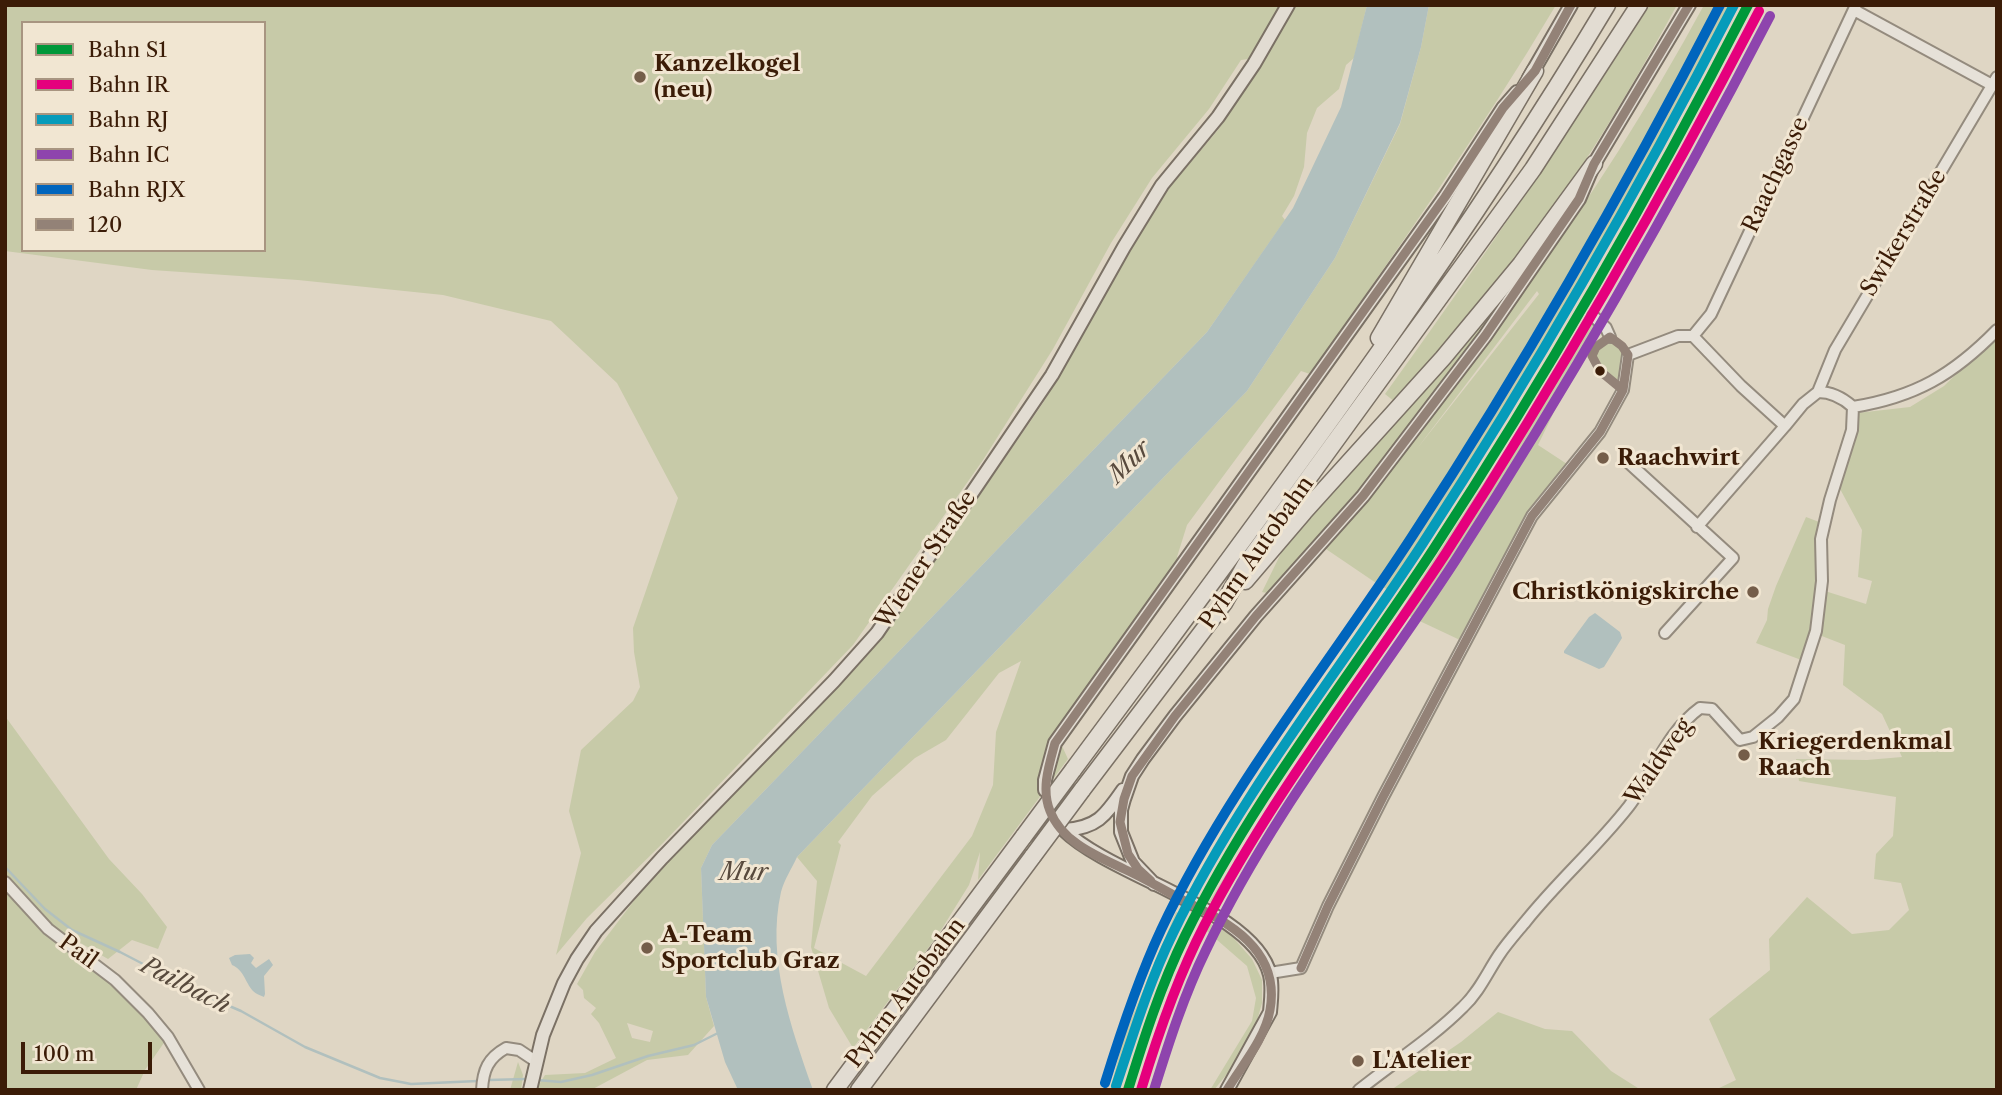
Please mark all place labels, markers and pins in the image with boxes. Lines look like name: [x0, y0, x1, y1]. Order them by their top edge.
place label: Kanzelkogel (neu): [654, 50, 800, 104]
marker: Kanzelkogel (neu): [632, 69, 648, 85]
unlabelled marker: [1593, 364, 1607, 378]
place label: Raachwirt: [1617, 444, 1740, 472]
marker: Raachwirt: [1595, 450, 1611, 466]
place label: Christkönigskirche: [1512, 578, 1739, 606]
marker: Christkönigskirche: [1745, 584, 1761, 600]
place label: Kriegerdenkmal Raach: [1758, 728, 1952, 782]
marker: Kriegerdenkmal Raach: [1736, 747, 1752, 763]
place label: A-Team Sportclub Graz: [661, 921, 840, 975]
marker: A-Team Sportclub Graz: [639, 940, 655, 956]
place label: L'Atelier: [1372, 1047, 1472, 1075]
marker: L'Atelier: [1350, 1053, 1366, 1069]

